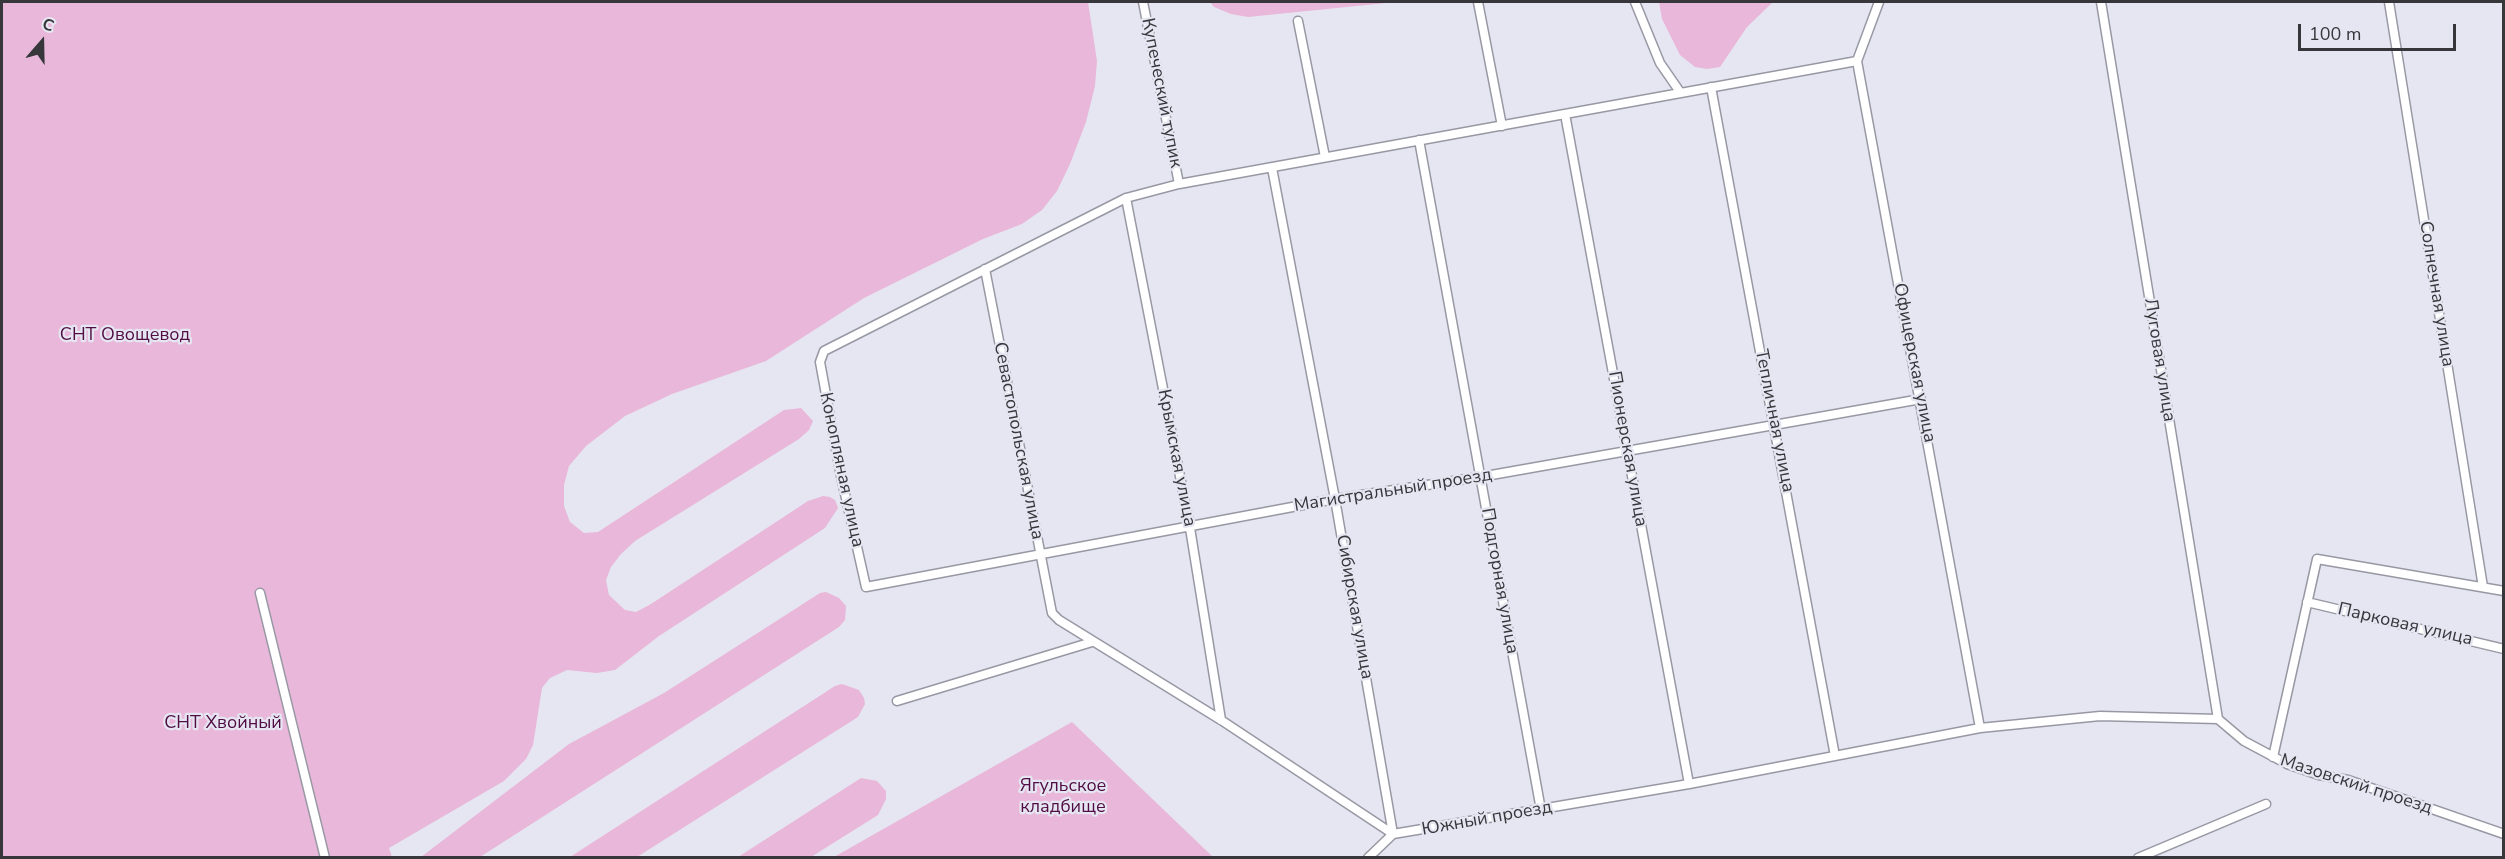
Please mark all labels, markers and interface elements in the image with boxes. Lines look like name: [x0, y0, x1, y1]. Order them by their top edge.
north arrow: [12, 12, 72, 72]
scale bar: [2301, 12, 2458, 50]
text: С: [39, 13, 57, 37]
street label: Купеческий тупик: [1136, 16, 1186, 170]
text: 100 m: [2309, 22, 2361, 46]
street label: Солнечная улица: [2414, 220, 2458, 368]
street label: Офицерская улица: [1888, 281, 1940, 445]
street label: Луговая улица: [2139, 297, 2179, 423]
park label: СНТ Овощевод: [60, 325, 190, 347]
street label: Севастопольская улица: [988, 340, 1048, 542]
street label: Тепличная улица: [1750, 348, 1798, 494]
street label: Пионерская улица: [1603, 370, 1651, 528]
street label: Крымская улица: [1152, 388, 1200, 528]
street label: Конопляная улица: [814, 391, 868, 549]
street label: Магистральный проезд: [1293, 465, 1493, 517]
street label: Подгорная улица: [1476, 506, 1522, 656]
street label: Сибирская улица: [1331, 533, 1377, 681]
street label: Парковая улица: [2335, 599, 2475, 651]
park label: СНТ Хвойный: [164, 713, 282, 735]
street label: Мазовский проезд: [2277, 750, 2435, 820]
park label: Ягульское кладбище: [1020, 776, 1106, 818]
street label: Южный проезд: [1420, 797, 1554, 841]

